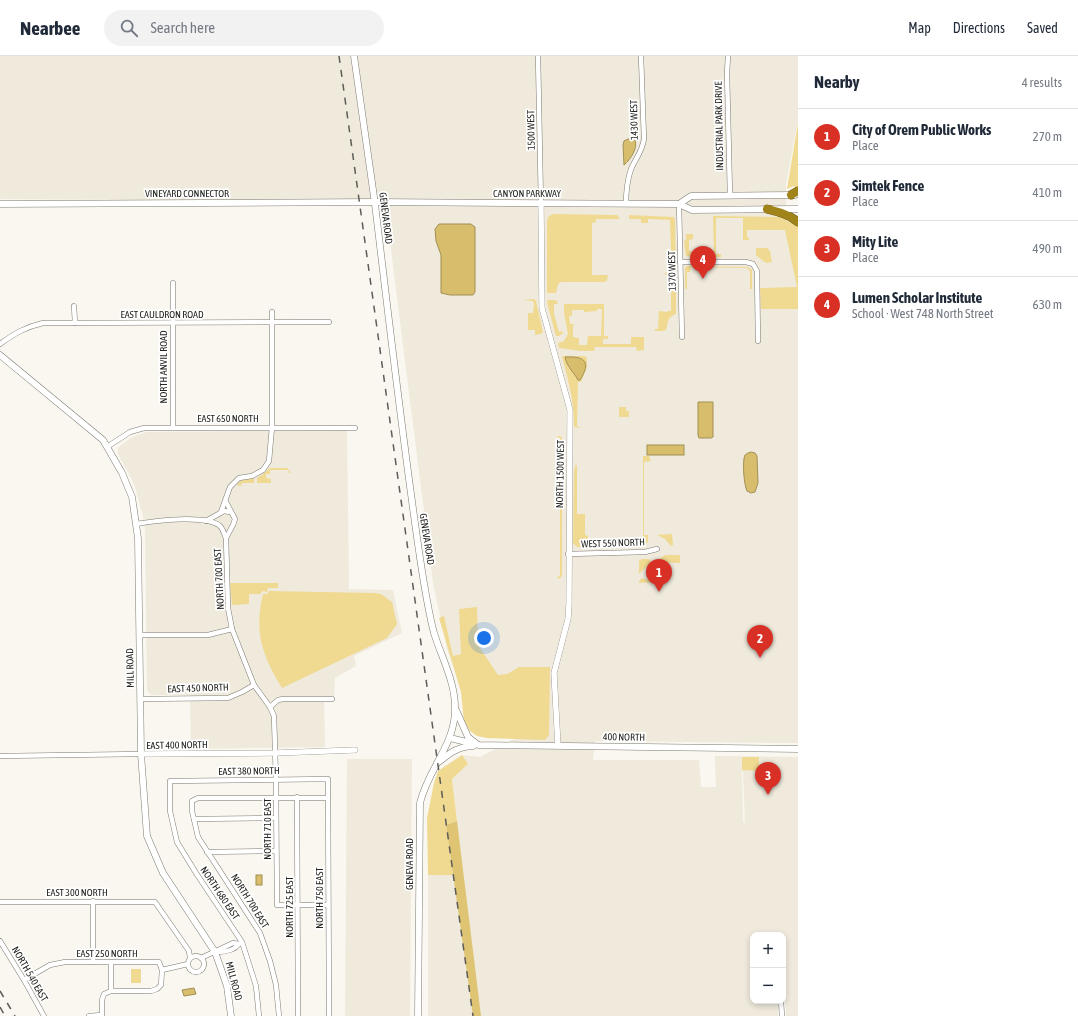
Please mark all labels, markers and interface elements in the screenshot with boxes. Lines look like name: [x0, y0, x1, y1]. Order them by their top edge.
search box: [104, 10, 384, 46]
text: Nearbee: [20, 17, 80, 39]
icon: search: [118, 17, 140, 39]
text: Search here: [150, 19, 215, 36]
text: Map: [908, 20, 931, 36]
text: Directions: [953, 20, 1005, 36]
text: Saved: [1027, 20, 1058, 36]
text: Nearby: [814, 72, 860, 92]
text: 4 results: [1022, 75, 1062, 90]
street label: INDUSTRIAL PARK DRIVE: [713, 81, 725, 171]
street label: 1430 WEST: [628, 99, 640, 140]
street label: 1500 WEST: [525, 109, 537, 150]
text: City of Orem Public Works: [852, 121, 991, 138]
text: 1: [824, 129, 830, 144]
text: 270 m: [1033, 129, 1062, 144]
text: Place: [852, 138, 879, 153]
text: Simtek Fence: [852, 177, 924, 194]
text: 2: [824, 185, 830, 200]
text: 410 m: [1033, 185, 1062, 200]
street label: VINEYARD CONNECTOR: [145, 188, 229, 199]
street label: CANYON PARKWAY: [493, 188, 561, 199]
street label: GENEVA ROAD: [377, 192, 395, 245]
text: Place: [852, 194, 879, 209]
text: Mity Lite: [852, 233, 898, 250]
text: 3: [824, 241, 830, 256]
text: 490 m: [1033, 241, 1062, 256]
pin: 4: [690, 246, 716, 279]
street label: 1370 WEST: [666, 250, 678, 291]
text: Place: [852, 250, 879, 265]
text: Lumen Scholar Institute: [852, 289, 982, 306]
text: 4: [824, 297, 830, 312]
text: 630 m: [1033, 297, 1062, 312]
text: School · West 748 North Street: [852, 306, 994, 321]
street label: EAST CAULDRON ROAD: [120, 309, 204, 320]
street label: NORTH ANVIL ROAD: [158, 330, 169, 404]
street label: EAST 650 NORTH: [197, 413, 259, 424]
street label: NORTH 1500 WEST: [554, 439, 566, 508]
street label: GENEVA ROAD: [418, 512, 437, 566]
street label: WEST 550 NORTH: [581, 536, 645, 550]
street label: NORTH 700 EAST: [212, 547, 226, 610]
pin: 1: [646, 559, 672, 592]
pin: 2: [747, 625, 773, 658]
your location: [474, 628, 494, 648]
street label: MILL ROAD: [124, 648, 136, 688]
street label: EAST 450 NORTH: [167, 681, 229, 695]
street label: 400 NORTH: [603, 731, 645, 743]
street label: EAST 400 NORTH: [146, 739, 208, 751]
pin: 3: [755, 762, 781, 795]
street label: EAST 380 NORTH: [218, 765, 280, 777]
street label: NORTH 710 EAST: [262, 798, 273, 860]
street label: GENEVA ROAD: [404, 838, 415, 890]
street label: NORTH 680 EAST: [198, 864, 242, 922]
street label: NORTH 750 EAST: [314, 867, 325, 929]
street label: NORTH 700 EAST: [229, 872, 271, 931]
street label: NORTH 725 EAST: [284, 876, 295, 938]
street label: EAST 300 NORTH: [46, 887, 108, 898]
map controls: [750, 932, 786, 1004]
button: +: [750, 932, 786, 968]
street label: NORTH 540 EAST: [10, 945, 50, 1004]
street label: EAST 250 NORTH: [76, 948, 138, 959]
street label: MILL ROAD: [224, 960, 245, 1002]
button: −: [750, 968, 786, 1004]

